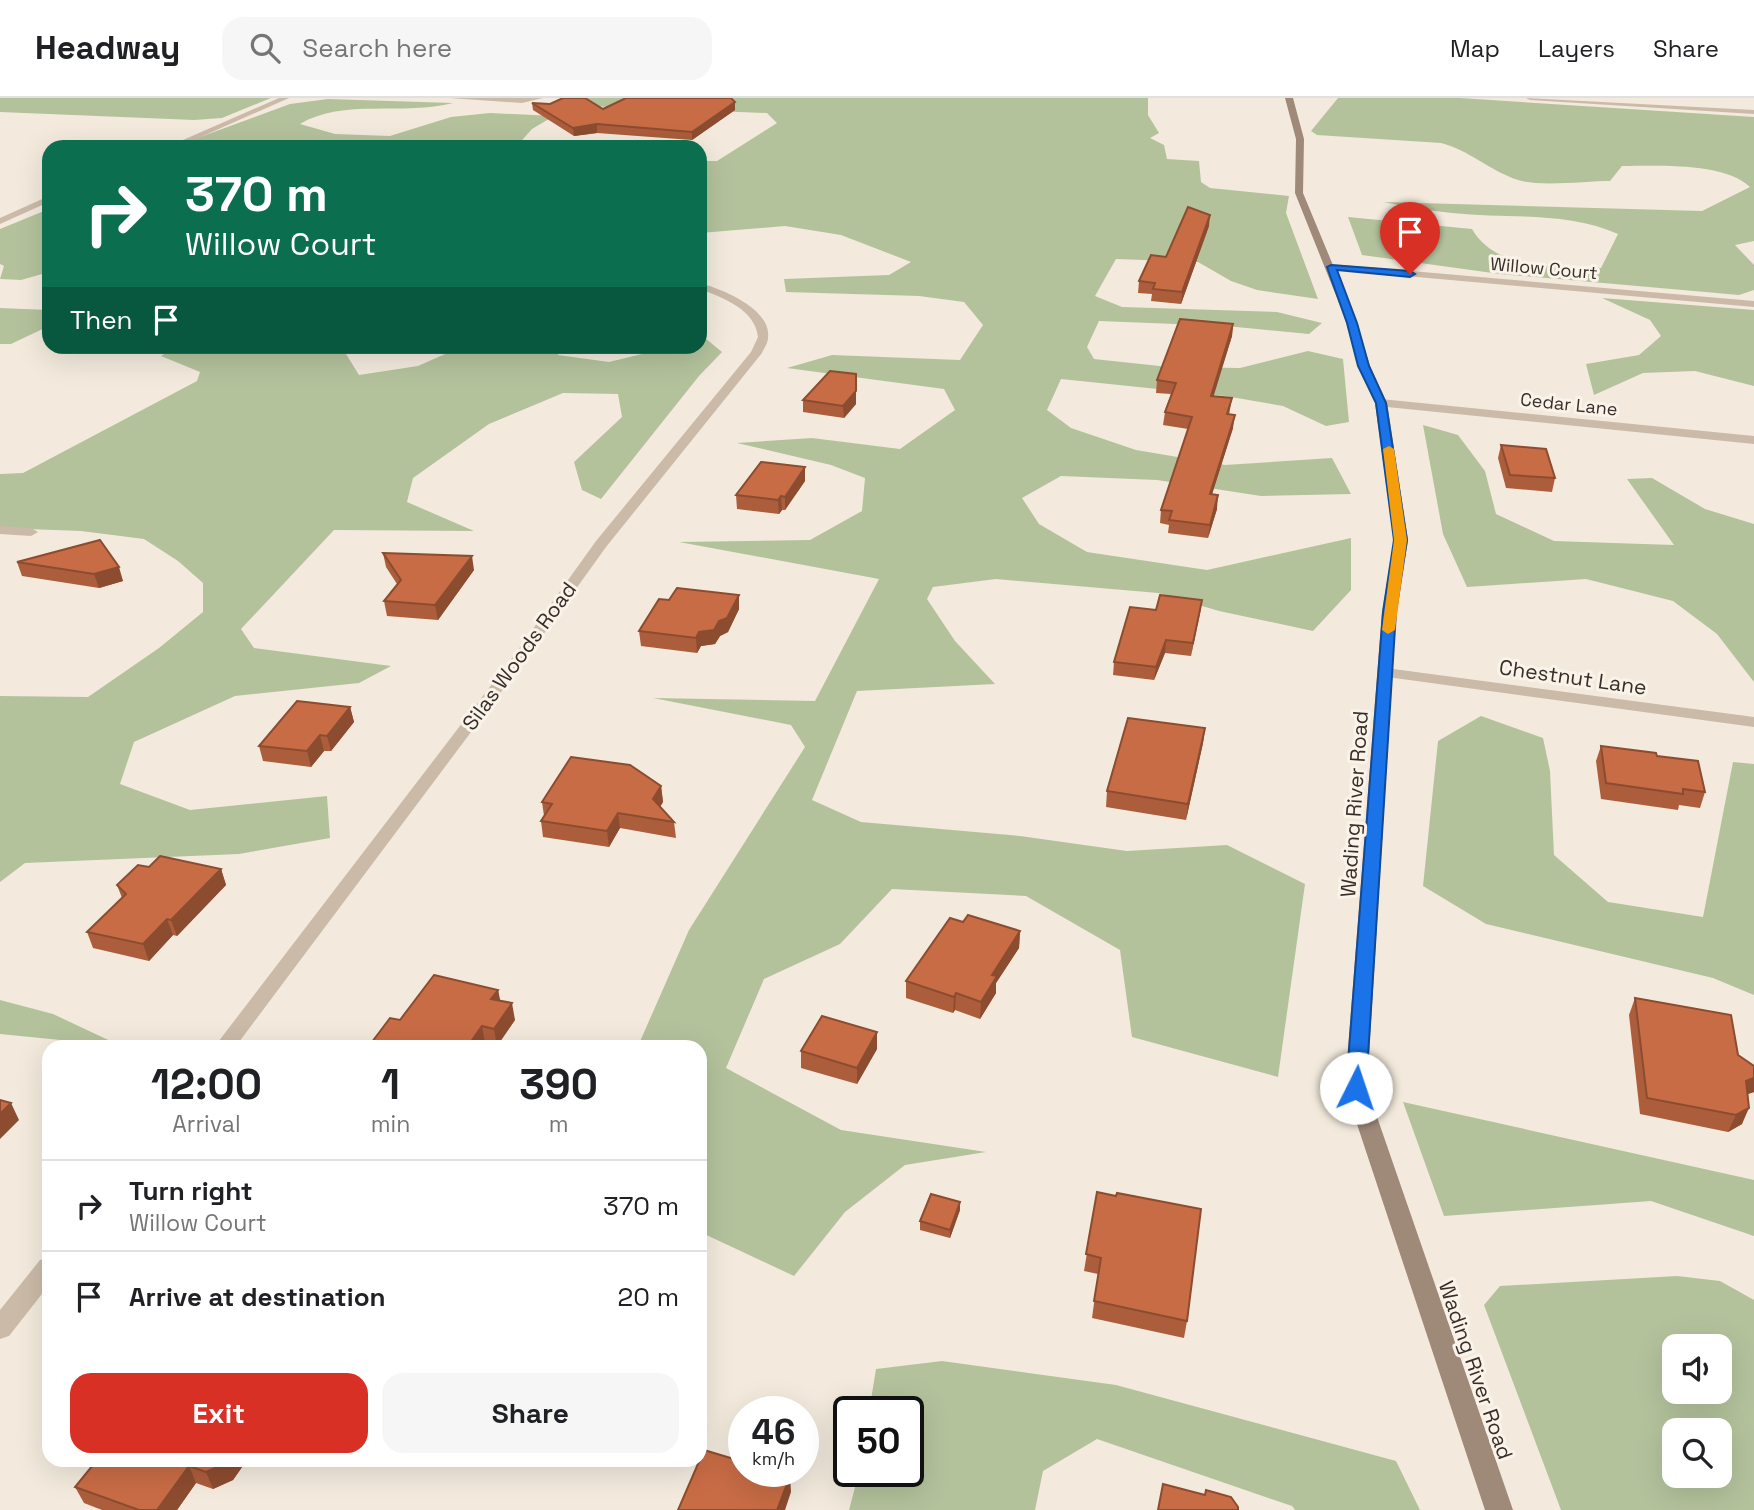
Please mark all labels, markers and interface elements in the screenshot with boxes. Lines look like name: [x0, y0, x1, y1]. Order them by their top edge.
search box: [222, 17, 712, 80]
text: Headway: [35, 27, 180, 69]
icon: search: [246, 29, 284, 67]
text: Search here: [302, 31, 452, 65]
text: Map: [1450, 33, 1500, 64]
text: Layers: [1538, 33, 1615, 64]
text: Share: [1653, 33, 1719, 64]
text: 370 m: [185, 163, 328, 225]
icon: right: [70, 168, 161, 259]
pin: [1380, 202, 1440, 274]
icon: arrive: [1391, 213, 1429, 251]
text: Willow Court: [185, 224, 377, 264]
street label: Willow Court: [1489, 252, 1599, 284]
icon: arrive: [147, 301, 185, 339]
text: Then: [70, 303, 133, 337]
street label: Cedar Lane: [1519, 387, 1619, 421]
street label: Silas Woods Road: [456, 576, 582, 736]
street label: Chestnut Lane: [1497, 653, 1649, 701]
street label: Wading River Road: [1334, 710, 1374, 898]
position arrow: [1319, 1051, 1393, 1125]
text: 12:00: [151, 1058, 262, 1111]
text: 1: [381, 1058, 400, 1111]
text: 390: [519, 1058, 598, 1111]
text: Arrival: [172, 1109, 241, 1139]
text: min: [371, 1109, 410, 1139]
text: m: [549, 1109, 569, 1139]
text: Turn right: [129, 1174, 253, 1208]
icon: right: [70, 1187, 108, 1225]
text: 370 m: [603, 1189, 679, 1223]
text: Willow Court: [129, 1208, 267, 1238]
street label: Wading River Road: [1433, 1277, 1519, 1463]
icon: arrive: [70, 1278, 108, 1316]
text: Arrive at destination: [129, 1280, 386, 1314]
text: 20 m: [618, 1280, 679, 1314]
map controls: [1662, 1334, 1732, 1488]
button: sound: [1662, 1334, 1732, 1404]
button: Exit: [70, 1373, 368, 1453]
button: Share: [382, 1373, 679, 1453]
speed limit sign: 50: [833, 1396, 924, 1487]
text: 46: [752, 1410, 795, 1454]
button: search: [1662, 1418, 1732, 1488]
text: km/h: [752, 1447, 795, 1470]

